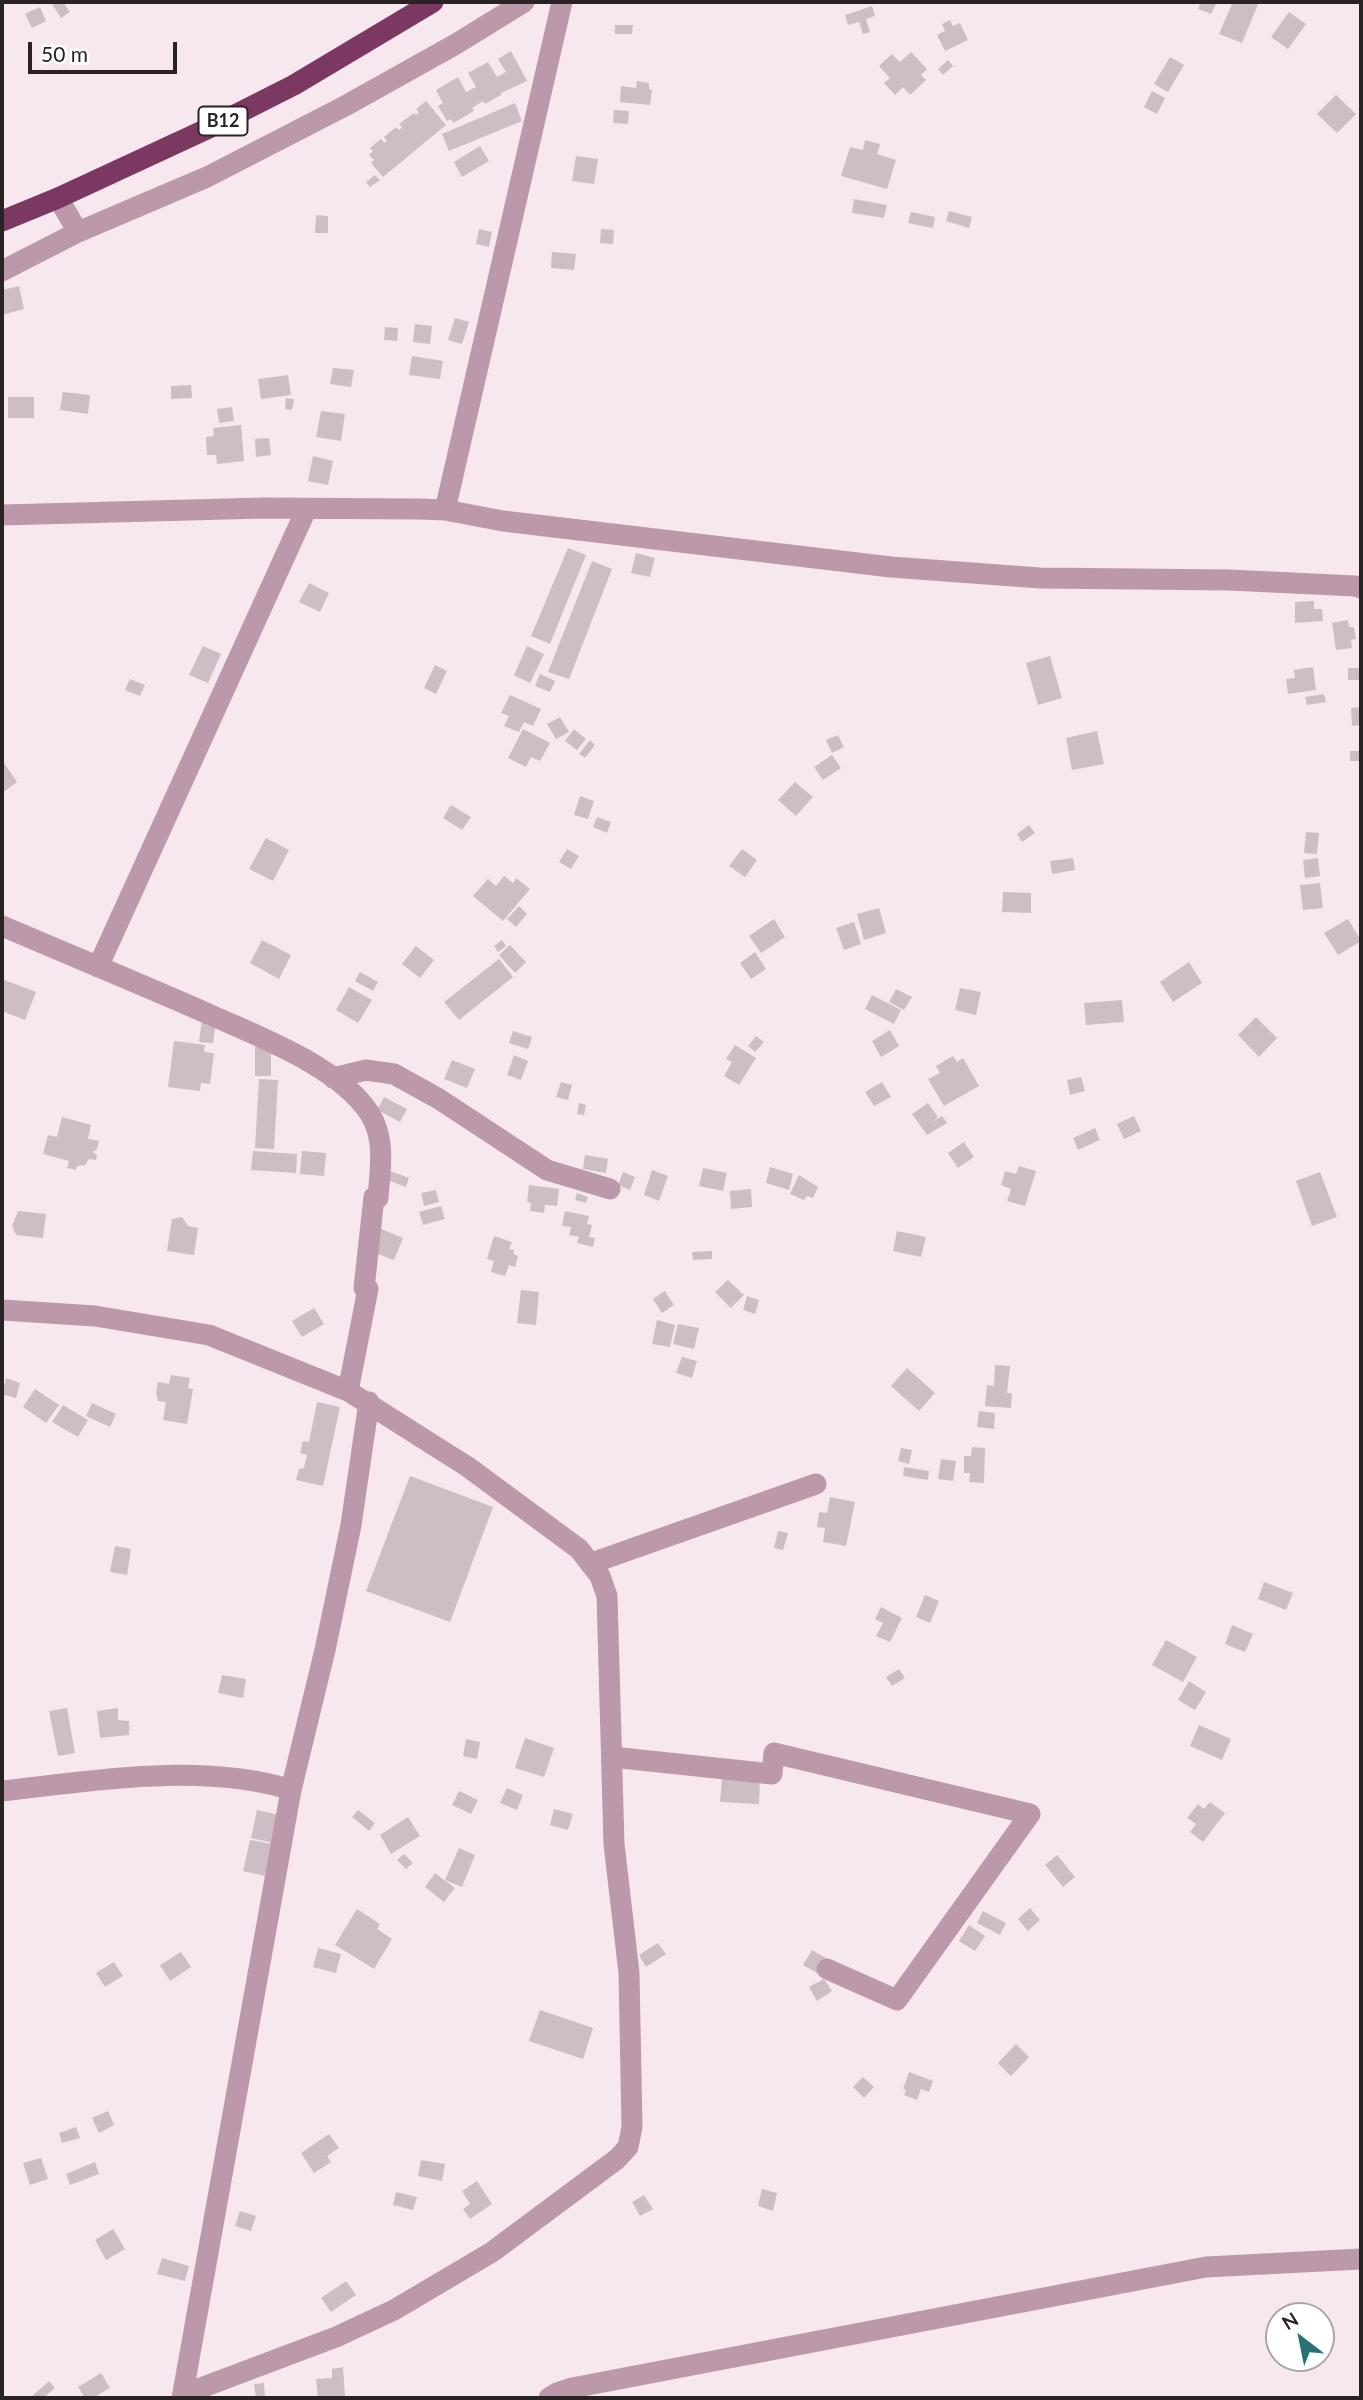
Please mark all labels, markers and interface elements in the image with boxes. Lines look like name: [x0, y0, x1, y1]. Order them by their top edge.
scale bar: [32, 28, 180, 72]
text: 50 m: [41, 41, 88, 66]
road number: B12: [198, 106, 248, 136]
north arrow: [1265, 2302, 1335, 2372]
text: N: [1277, 2307, 1302, 2334]

